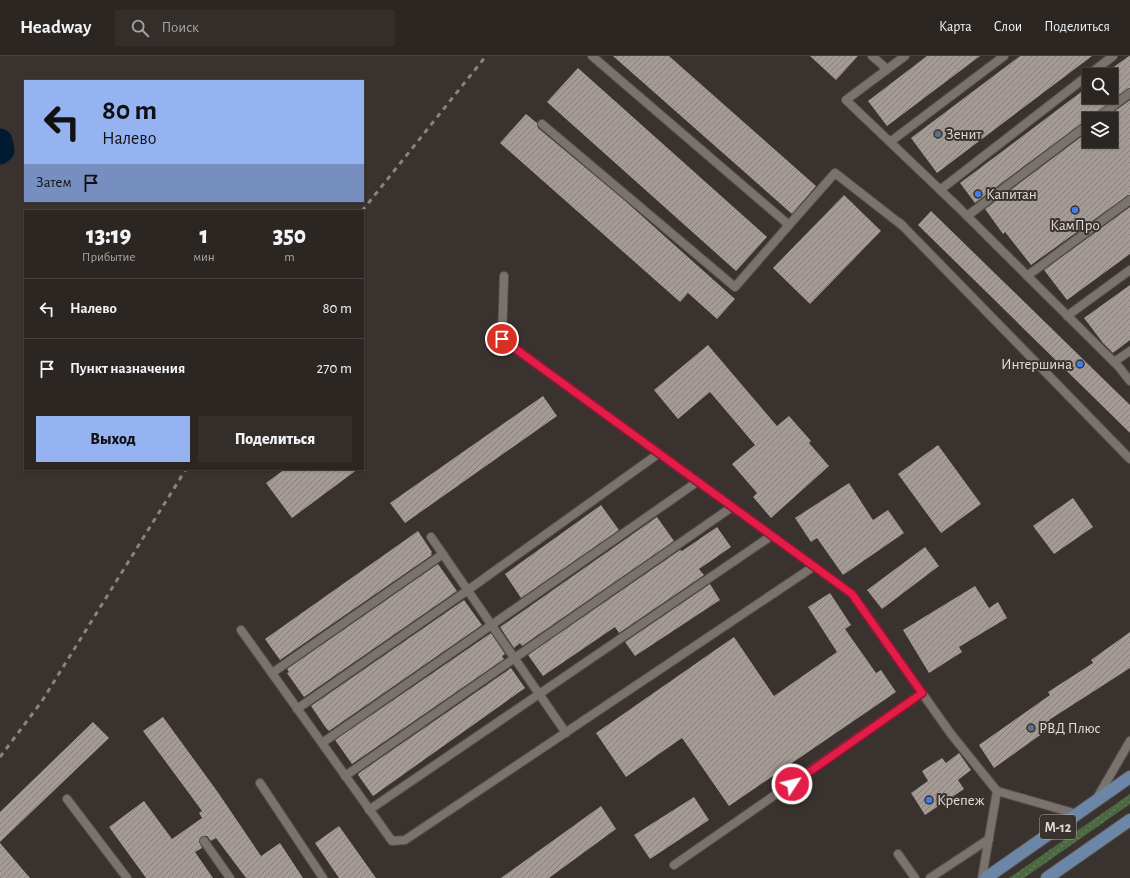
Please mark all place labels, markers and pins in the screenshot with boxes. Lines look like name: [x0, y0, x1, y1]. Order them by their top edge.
place label: Зенит: [946, 127, 982, 142]
marker: Зенит: [933, 129, 943, 139]
place label: Капитан: [986, 187, 1037, 202]
marker: Капитан: [973, 189, 983, 199]
marker: КамПро: [1070, 205, 1080, 215]
place label: КамПро: [1050, 218, 1100, 233]
pin: [485, 322, 519, 356]
place label: Интершина: [1001, 357, 1072, 372]
marker: Интершина: [1075, 359, 1085, 369]
place label: РВД Плюс: [1039, 721, 1101, 736]
marker: РВД Плюс: [1026, 723, 1036, 733]
place label: Крепеж: [937, 793, 985, 808]
marker: Крепеж: [924, 795, 934, 805]

